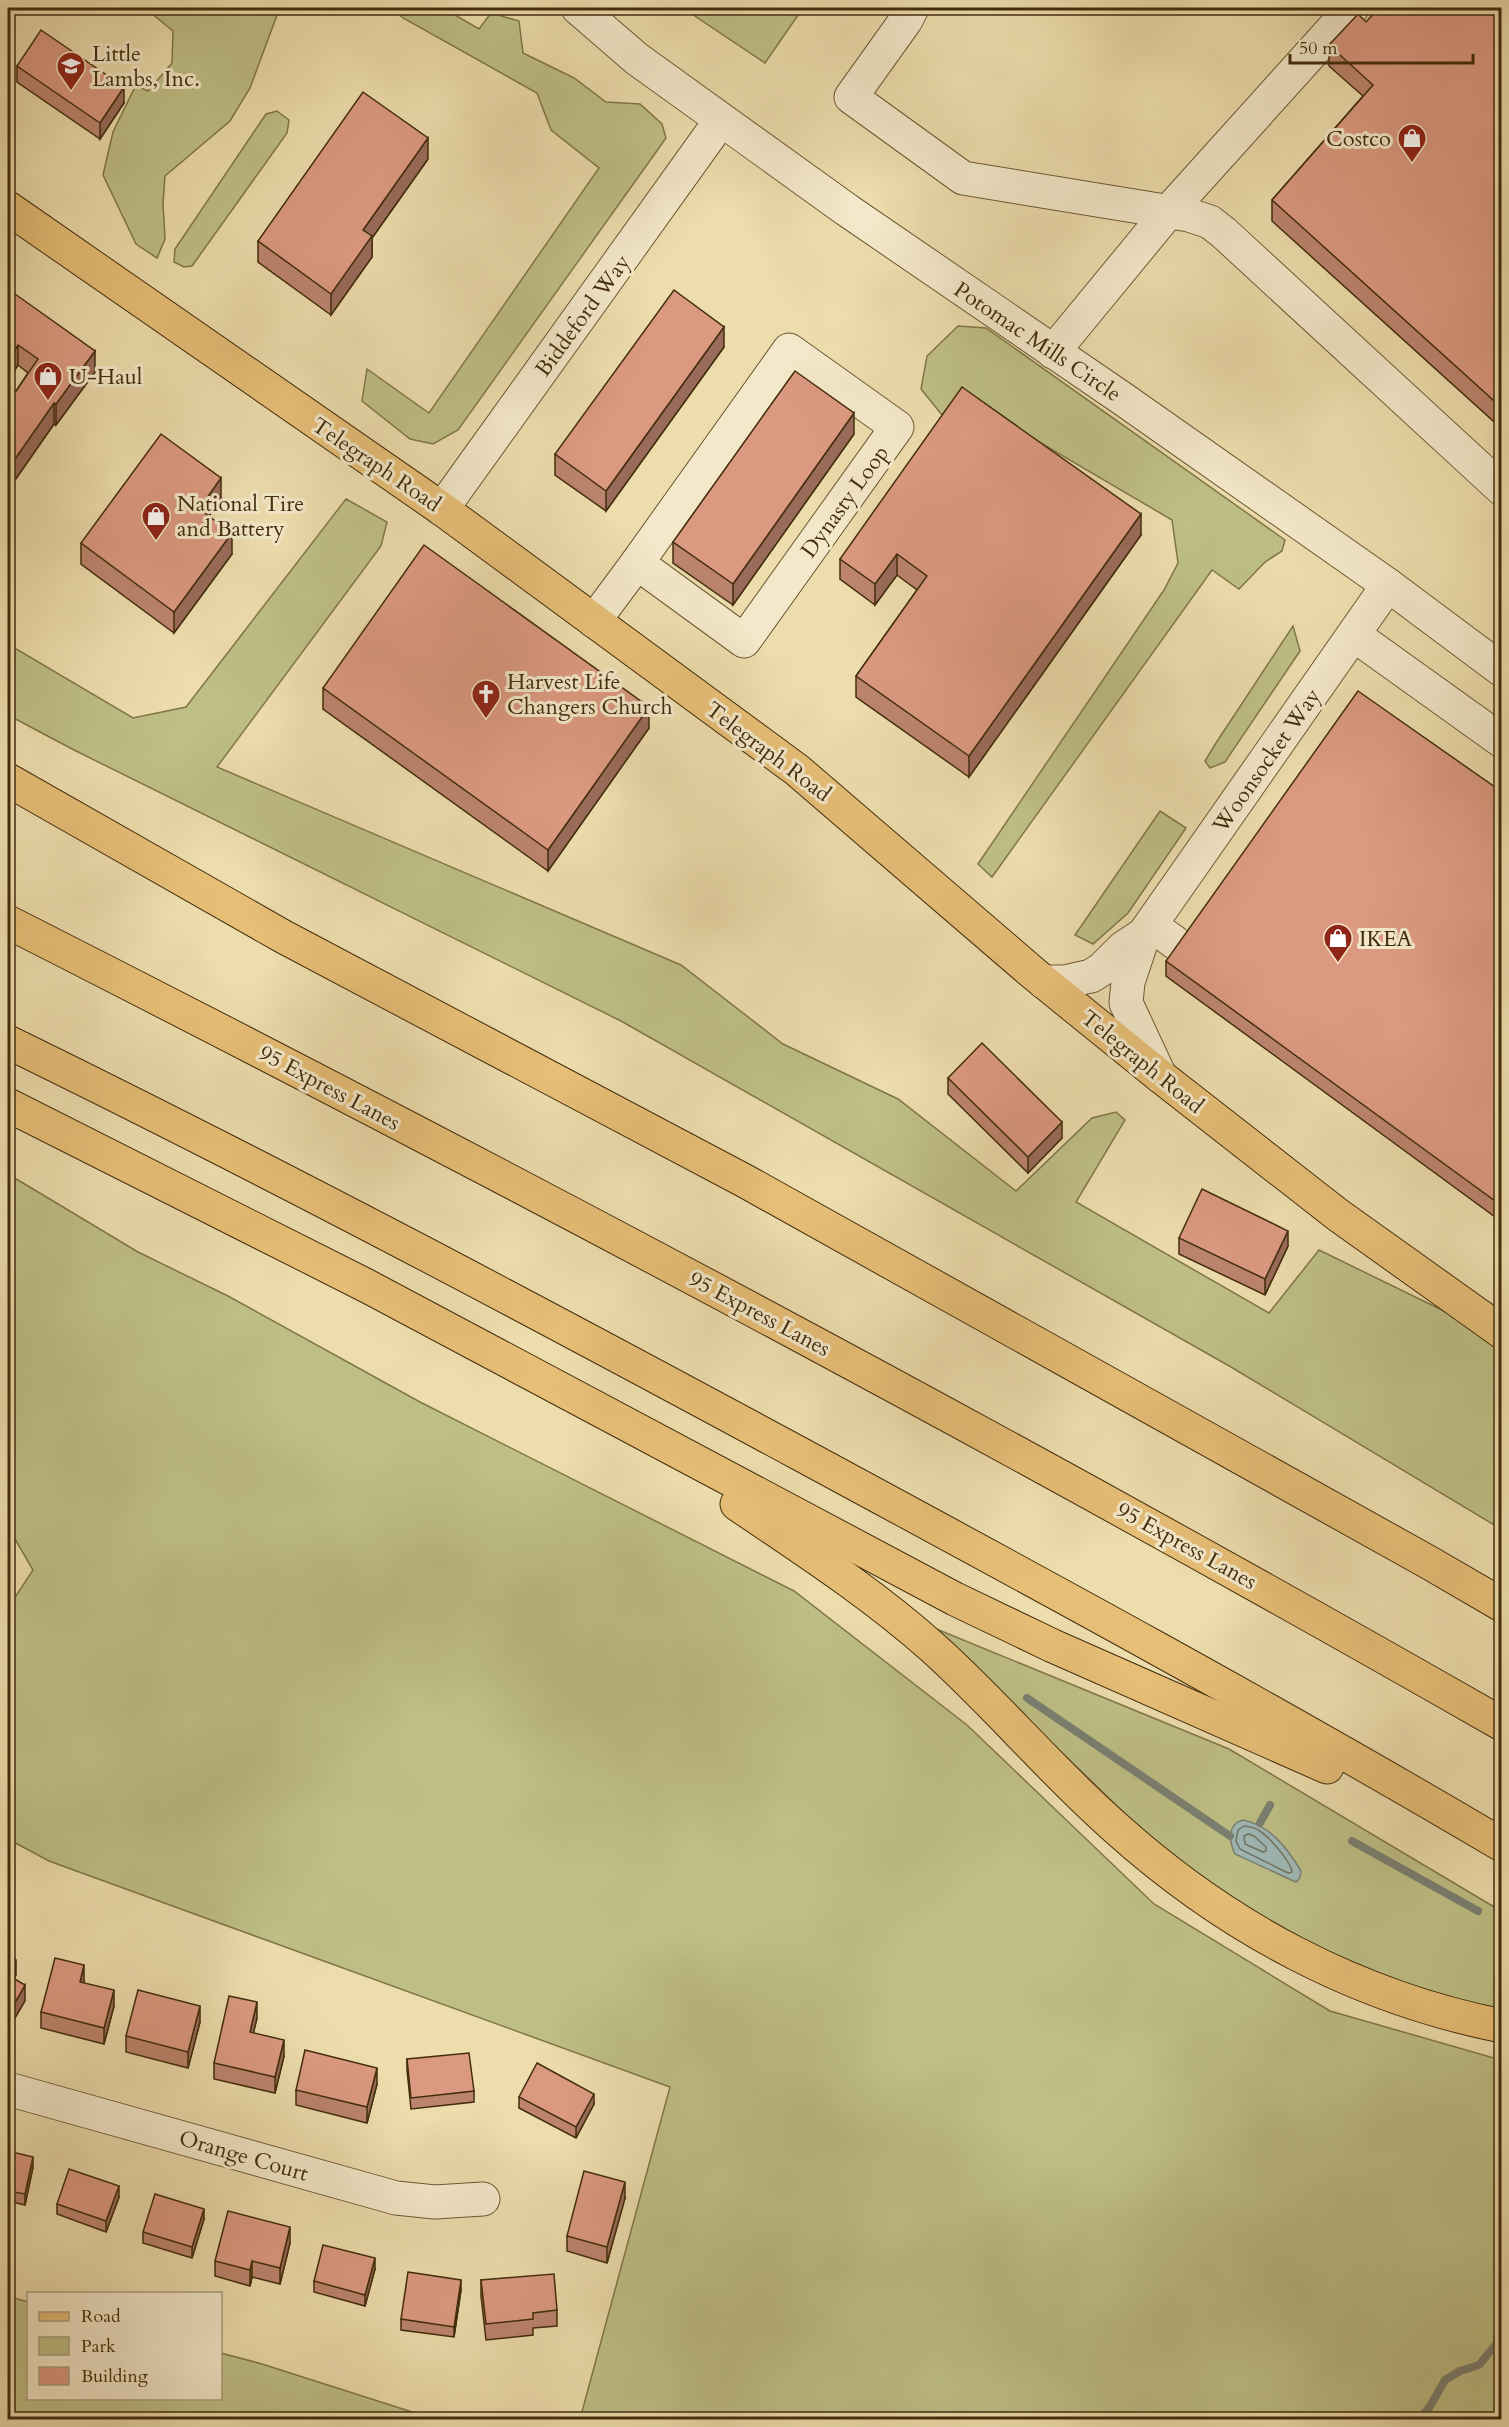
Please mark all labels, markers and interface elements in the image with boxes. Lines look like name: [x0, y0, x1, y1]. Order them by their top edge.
scale bar: [1290, 27, 1473, 65]
text: 50 m: [1299, 36, 1338, 61]
place label: Little Lambs, Inc.: [92, 39, 200, 94]
school or university icon: Little Lambs, Inc.: [55, 50, 87, 92]
shop icon: Costco: [1396, 122, 1428, 164]
place label: Costco: [1326, 124, 1391, 154]
street label: Biddeford Way: [528, 248, 638, 383]
street label: Potomac Mills Circle: [948, 275, 1127, 409]
shop icon: U-Haul: [32, 360, 64, 402]
place label: U-Haul: [69, 362, 143, 392]
street label: Telegraph Road: [306, 411, 447, 519]
street label: Dynasty Loop: [794, 439, 896, 564]
place label: National Tire and Battery: [177, 489, 304, 544]
shop icon: National Tire and Battery: [140, 500, 172, 542]
place label: Harvest Life Changers Church: [507, 667, 673, 722]
church icon: Harvest Life Changers Church: [470, 678, 502, 720]
street label: Woonsocket Way: [1205, 682, 1328, 840]
street label: Telegraph Road: [700, 695, 837, 809]
shop icon: IKEA: [1322, 922, 1354, 964]
place label: IKEA: [1359, 924, 1412, 954]
street label: Telegraph Road: [1075, 1003, 1210, 1121]
street label: 95 Express Lanes: [254, 1038, 405, 1138]
street label: 95 Express Lanes: [684, 1264, 835, 1364]
street label: 95 Express Lanes: [1111, 1495, 1262, 1597]
street label: Orange Court: [176, 2123, 312, 2189]
legend: [27, 2292, 222, 2400]
text: Road: [81, 2304, 121, 2329]
text: Park: [81, 2334, 116, 2359]
text: Building: [81, 2364, 149, 2389]

